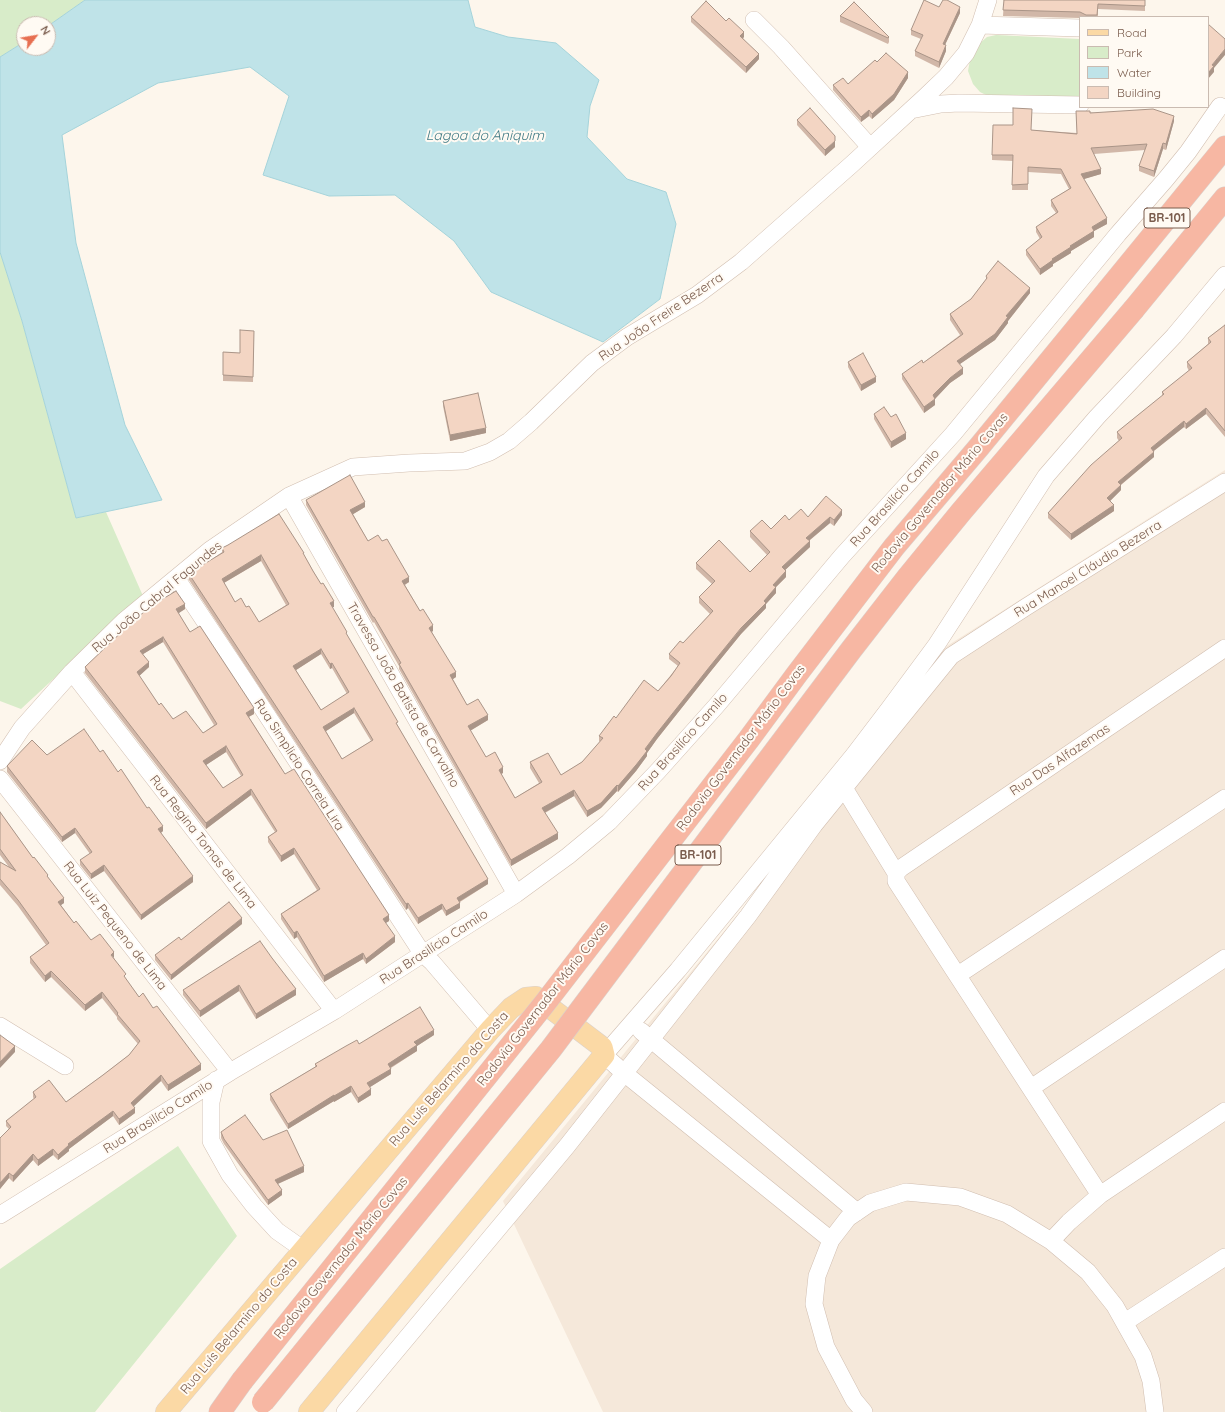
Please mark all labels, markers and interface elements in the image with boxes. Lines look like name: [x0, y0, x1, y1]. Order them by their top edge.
north arrow: [16, 16, 56, 56]
legend: [1079, 16, 1209, 108]
text: N: [37, 23, 54, 37]
text: Road: [1117, 25, 1147, 40]
text: Park: [1117, 45, 1142, 60]
text: Water: [1117, 65, 1151, 80]
text: Building: [1117, 85, 1161, 100]
water label: Lagoa do Aniquim: [426, 128, 544, 144]
road number: BR-101: [1144, 208, 1190, 228]
street label: Rua João Freire Bezerra: [596, 270, 726, 364]
street label: Rodovia Governador Mário Covas: [869, 410, 1011, 576]
street label: Rua Brasilício Camilo: [847, 446, 943, 550]
street label: Rua Manoel Cláudio Bezerra: [1011, 517, 1165, 621]
street label: Rua João Cabral Fagundes: [89, 538, 225, 656]
street label: Travessa João Batista de Carvalho: [343, 600, 463, 790]
street label: Rodovia Governador Mário Covas: [673, 662, 809, 834]
street label: Rua Brasilício Camilo: [635, 690, 731, 794]
street label: Rua Simplicio Correia Lira: [251, 696, 347, 834]
street label: Rua Das Alfazemas: [1007, 721, 1113, 799]
street label: Rua Regina Tomas de Lima: [146, 772, 260, 912]
road number: BR-101: [675, 845, 721, 865]
street label: Rua Luiz Pequeno de Lima: [60, 859, 170, 993]
street label: Rua Brasilício Camilo: [377, 906, 491, 988]
street label: Rodovia Governador Mário Covas: [474, 919, 612, 1089]
street label: Rua Luís Belarmino da Costa: [386, 1008, 512, 1150]
street label: Rua Brasilício Camilo: [100, 1077, 216, 1157]
street label: Rodovia Governador Mário Covas: [271, 1174, 411, 1342]
street label: Rua Luís Belarmino da Costa: [177, 1255, 301, 1397]

